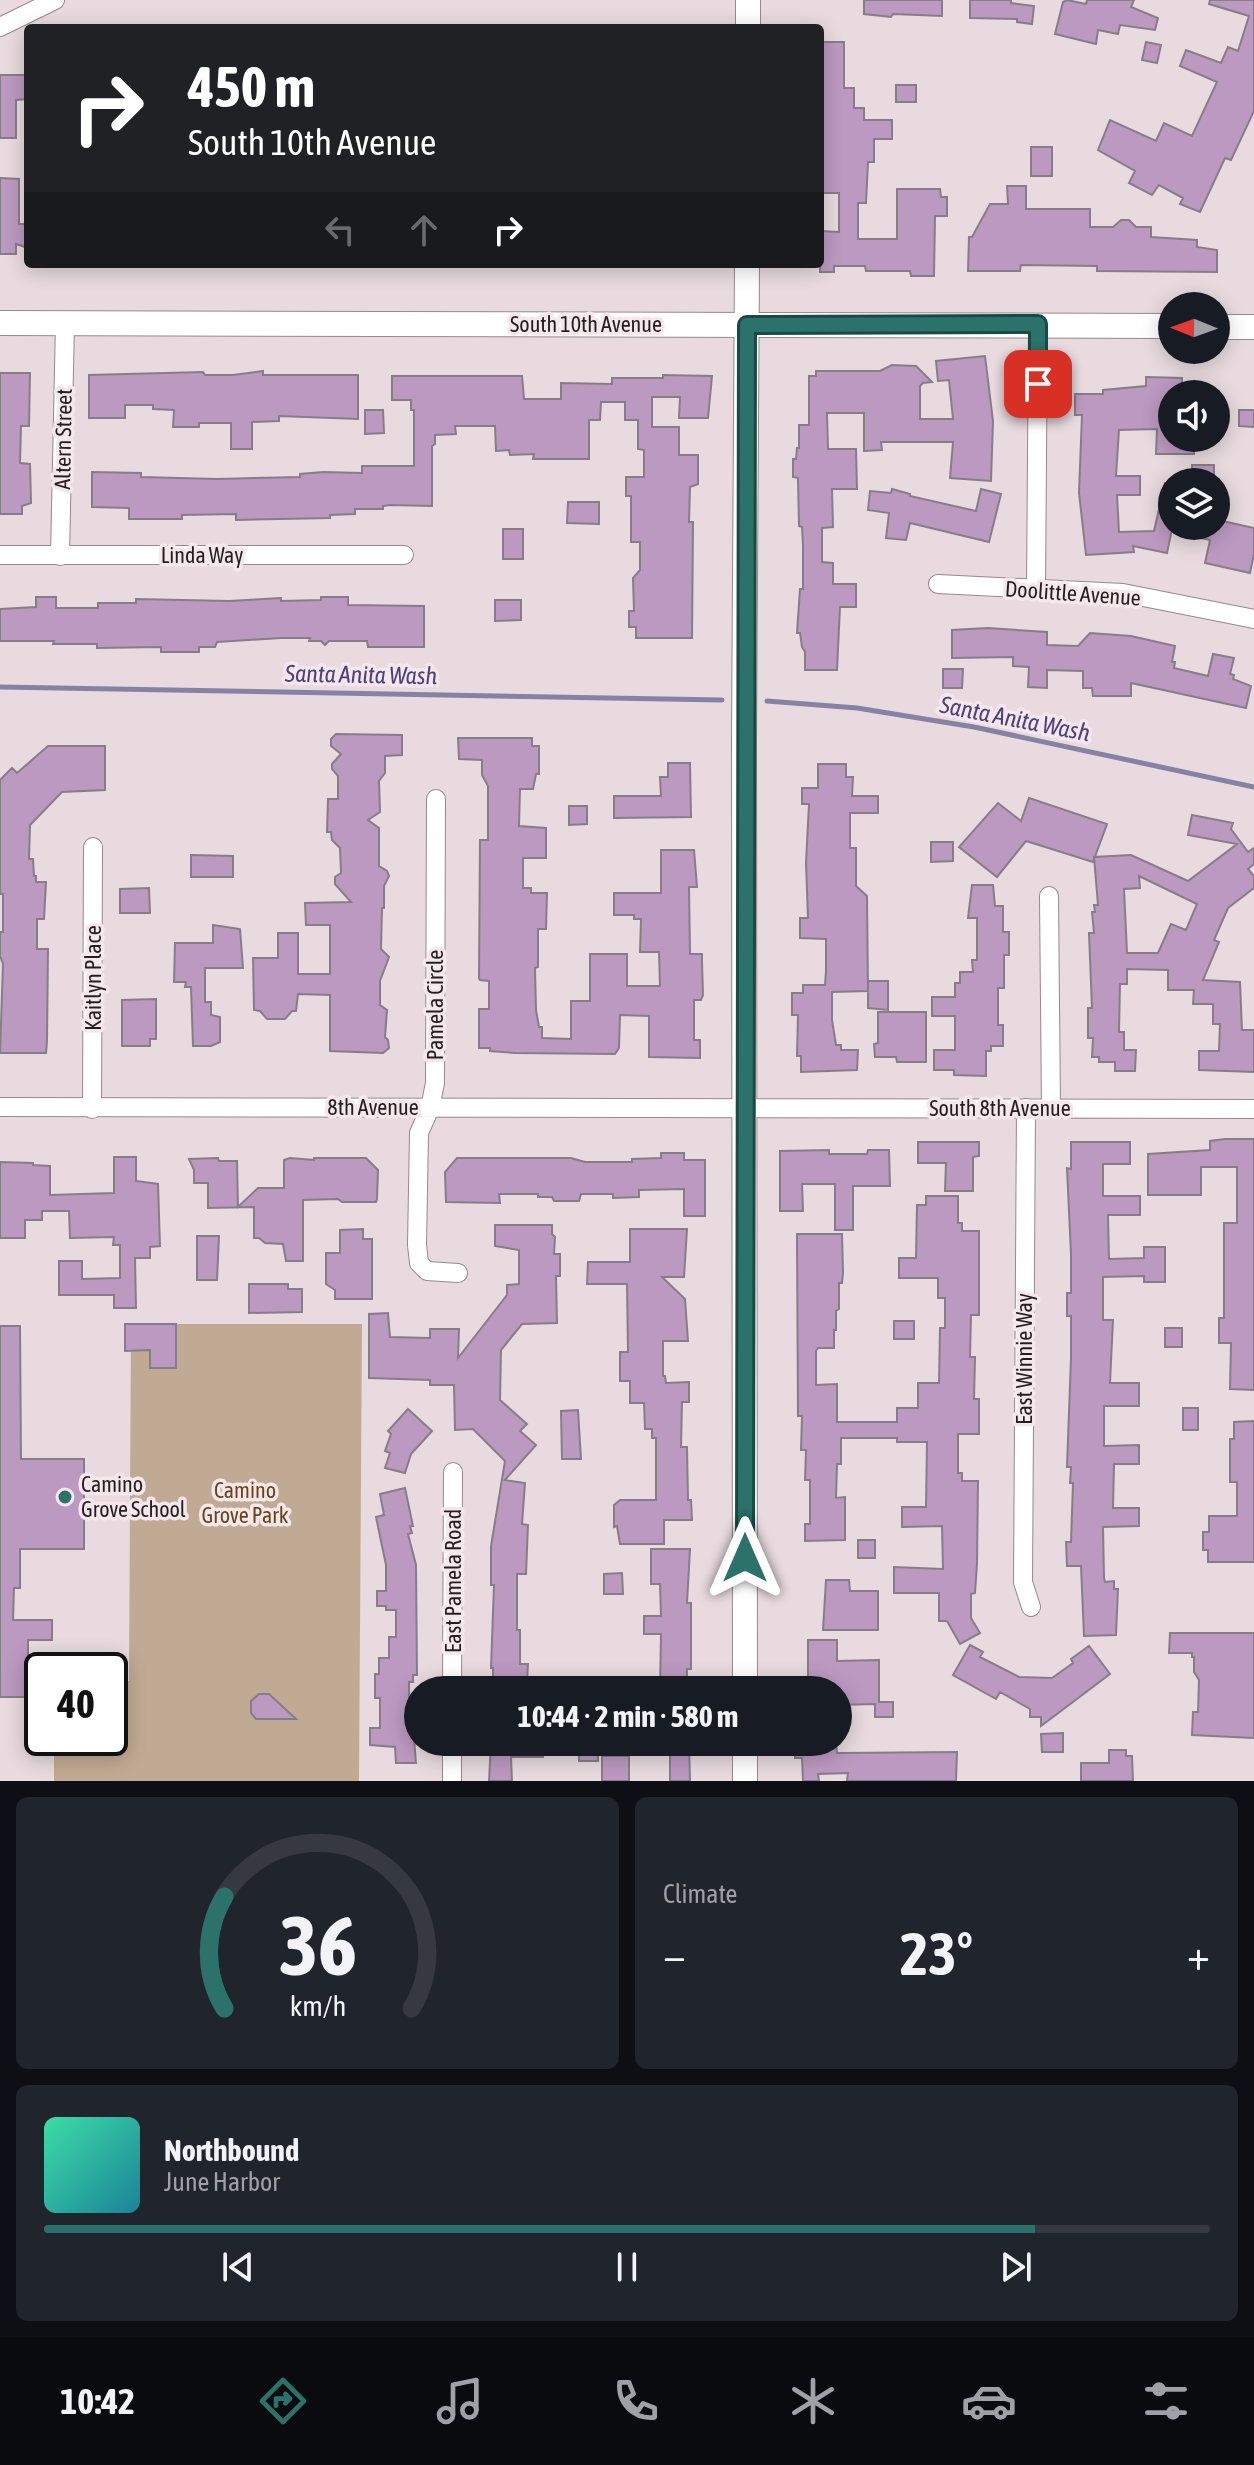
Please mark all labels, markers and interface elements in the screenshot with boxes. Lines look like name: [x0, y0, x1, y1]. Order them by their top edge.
text: 450 m: [188, 55, 315, 119]
icon: right: [56, 56, 160, 160]
text: South 10th Avenue: [188, 121, 436, 163]
icon: left: [318, 208, 362, 252]
icon: ahead: [402, 208, 446, 252]
icon: right: [486, 208, 530, 252]
north arrow: [1158, 292, 1230, 364]
map controls: [1158, 292, 1230, 540]
street label: South 10th Avenue: [510, 311, 662, 337]
pin: [1004, 350, 1072, 418]
icon: arrive: [1016, 362, 1060, 406]
button: sound: [1158, 380, 1230, 452]
street label: Altern Street: [49, 388, 77, 490]
button: layers: [1158, 468, 1230, 540]
street label: Linda Way: [161, 542, 243, 568]
street label: Doolittle Avenue: [1004, 575, 1142, 611]
water label: Santa Anita Wash: [284, 660, 438, 689]
water label: Santa Anita Wash: [937, 691, 1093, 746]
street label: Kaitlyn Place: [80, 925, 106, 1031]
street label: Pamela Circle: [422, 950, 448, 1060]
street label: 8th Avenue: [327, 1094, 419, 1120]
street label: South 8th Avenue: [929, 1095, 1071, 1121]
street label: East Winnie Way: [1011, 1293, 1037, 1425]
place label: Camino Grove School: [81, 1471, 186, 1522]
park label: Camino Grove Park: [202, 1477, 289, 1528]
marker: Camino Grove School: [56, 1488, 74, 1506]
street label: East Pamela Road: [440, 1509, 466, 1653]
position arrow: [703, 1516, 787, 1600]
speed limit sign: 40: [24, 1652, 128, 1756]
text: 10:44 · 2 min · 580 m: [518, 1699, 738, 1733]
text: Climate: [663, 1879, 737, 1909]
text: 36: [278, 1897, 357, 1993]
text: 23°: [900, 1919, 973, 1988]
text: −: [663, 1929, 686, 1979]
text: +: [1187, 1929, 1210, 1979]
text: km/h: [289, 1989, 346, 2022]
text: Northbound: [164, 2133, 299, 2167]
text: June Harbor: [164, 2167, 280, 2197]
icon: previous: [216, 2245, 260, 2289]
icon: pause: [605, 2245, 649, 2289]
icon: next: [994, 2245, 1038, 2289]
icon: directions: [255, 2373, 311, 2429]
icon: music: [432, 2373, 488, 2429]
icon: phone: [608, 2373, 664, 2429]
icon: climate: [785, 2373, 841, 2429]
icon: car: [961, 2373, 1017, 2429]
icon: filters: [1138, 2373, 1194, 2429]
text: 10:42: [60, 2380, 135, 2422]

